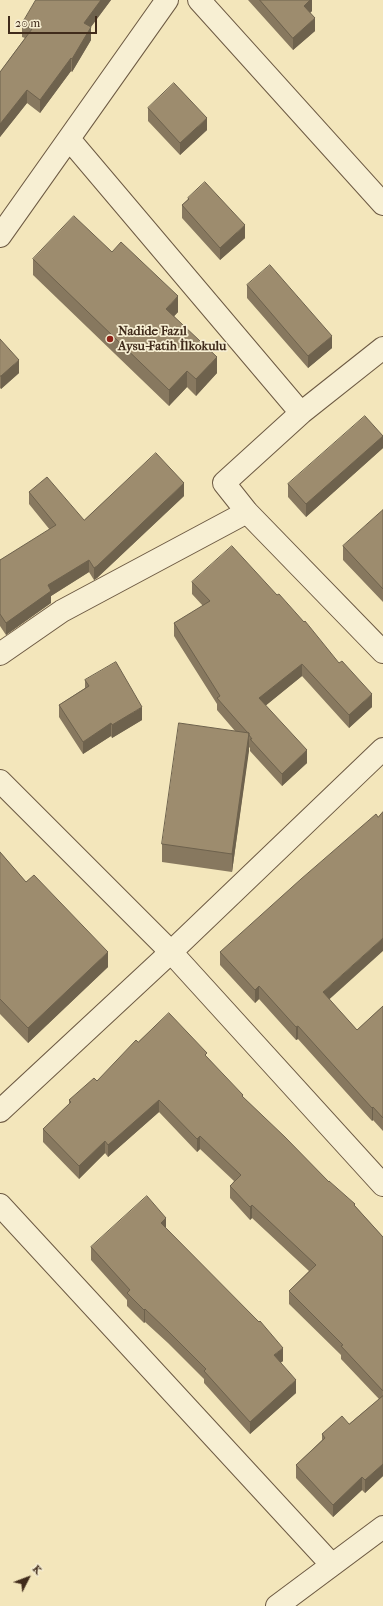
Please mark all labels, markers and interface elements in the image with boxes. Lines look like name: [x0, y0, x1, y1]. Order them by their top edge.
scale bar: [10, 8, 99, 34]
text: 20 m: [15, 16, 40, 30]
place label: Nadide Fazıl Aysu-Fatih İlkokulu: [118, 324, 226, 355]
marker: Nadide Fazıl Aysu-Fatih İlkokulu: [105, 334, 115, 344]
north arrow: [8, 1558, 48, 1598]
text: K: [30, 1562, 45, 1577]

